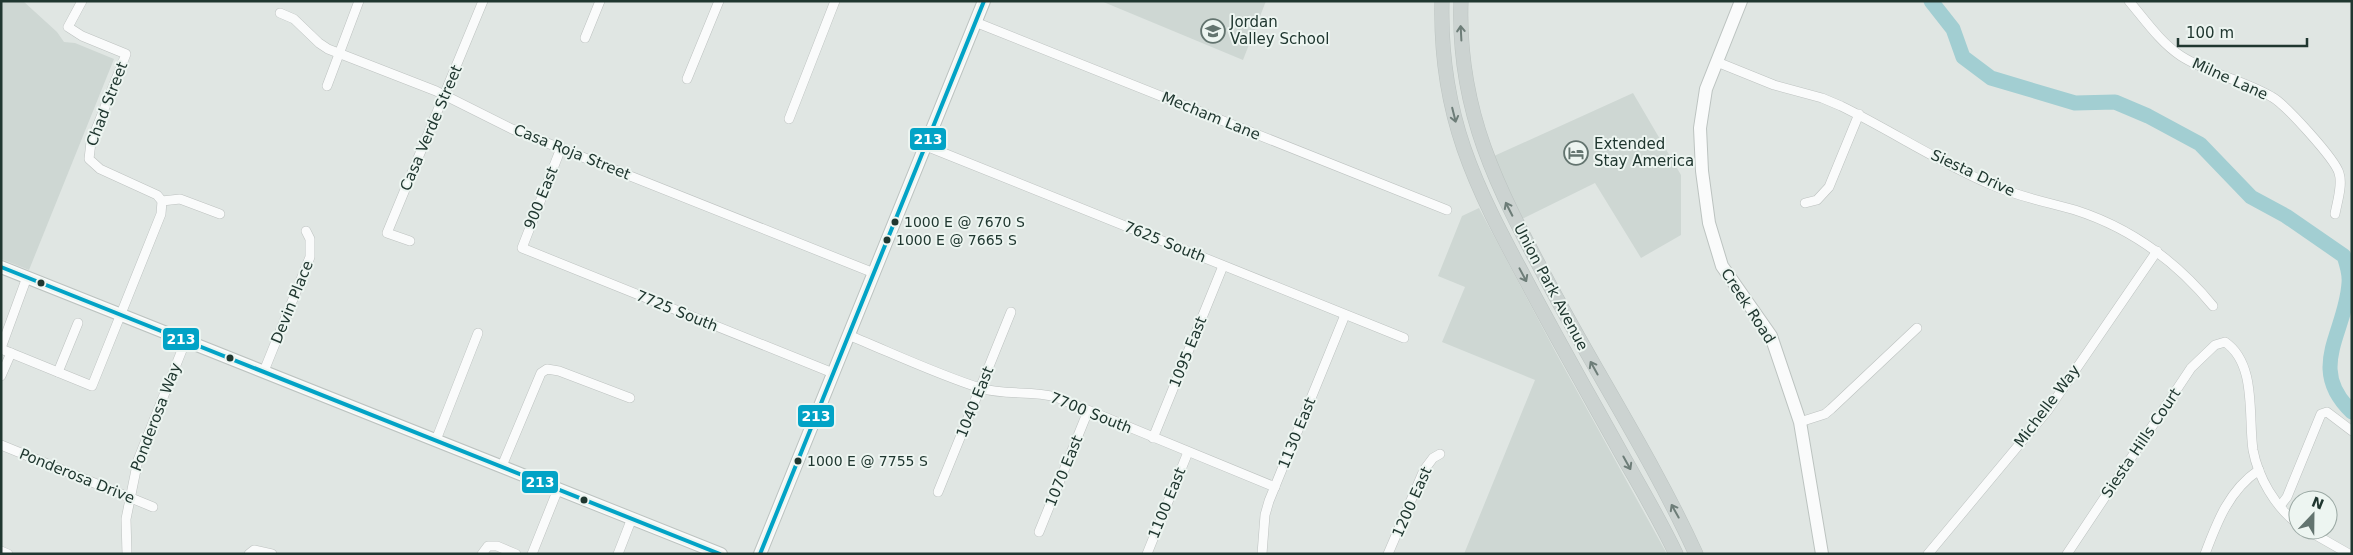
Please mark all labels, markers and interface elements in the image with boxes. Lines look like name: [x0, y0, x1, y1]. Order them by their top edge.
place label: Jordan Valley School: [1229, 13, 1329, 48]
scale bar: [2178, 15, 2307, 47]
school or university icon: Jordan Valley School: [1200, 18, 1226, 44]
text: 100 m: [2186, 24, 2234, 42]
one-way arrow: [1457, 25, 1466, 41]
street label: Milne Lane: [2189, 54, 2271, 104]
street label: Chad Street: [83, 59, 131, 149]
street label: Casa Verde Street: [396, 62, 466, 194]
street label: Mecham Lane: [1159, 88, 1263, 144]
one-way arrow: [1450, 106, 1459, 122]
street label: Casa Roja Street: [511, 120, 633, 184]
line badge: 213: [909, 127, 947, 151]
text: 213: [913, 131, 943, 147]
place label: Extended Stay America: [1594, 135, 1694, 170]
hotel icon: Extended Stay America: [1563, 140, 1589, 166]
street label: Siesta Drive: [1928, 146, 2018, 200]
street label: 900 East: [520, 164, 562, 232]
one-way arrow: [1504, 202, 1513, 217]
place label: 1000 E @ 7670 S: [904, 214, 1025, 230]
marker: 1000 E @ 7670 S: [890, 217, 900, 227]
street label: 7625 South: [1122, 217, 1208, 267]
street label: Union Park Avenue: [1510, 221, 1592, 353]
place label: 1000 E @ 7665 S: [896, 232, 1017, 248]
marker: 1000 E @ 7665 S: [882, 235, 892, 245]
street label: Devin Place: [267, 258, 317, 346]
street label: Creek Road: [1717, 265, 1779, 347]
one-way arrow: [1519, 267, 1528, 282]
unlabelled marker: [36, 278, 46, 288]
street label: 7725 South: [634, 286, 720, 336]
street label: 1095 East: [1166, 314, 1210, 390]
line badge: 213: [162, 327, 200, 351]
text: 213: [166, 331, 196, 347]
unlabelled marker: [225, 353, 235, 363]
street label: Ponderosa Way: [127, 360, 185, 474]
one-way arrow: [1589, 361, 1599, 375]
street label: Michelle Way: [2010, 361, 2084, 451]
street label: 1040 East: [953, 364, 997, 440]
street label: Siesta Hills Court: [2098, 385, 2184, 501]
street label: 7700 South: [1048, 388, 1134, 438]
street label: 1130 East: [1275, 395, 1319, 471]
line badge: 213: [797, 404, 835, 428]
text: 213: [801, 408, 831, 424]
street label: 1070 East: [1042, 433, 1086, 509]
street label: Ponderosa Drive: [17, 445, 137, 507]
place label: 1000 E @ 7755 S: [807, 453, 928, 469]
one-way arrow: [1622, 455, 1632, 469]
marker: 1000 E @ 7755 S: [793, 456, 803, 466]
street label: 1200 East: [1388, 464, 1436, 540]
street label: 1100 East: [1145, 465, 1189, 541]
line badge: 213: [521, 470, 559, 494]
text: 213: [525, 474, 555, 490]
north arrow: [2288, 490, 2338, 540]
text: N: [2309, 493, 2326, 513]
unlabelled marker: [579, 495, 589, 505]
one-way arrow: [1670, 503, 1680, 518]

